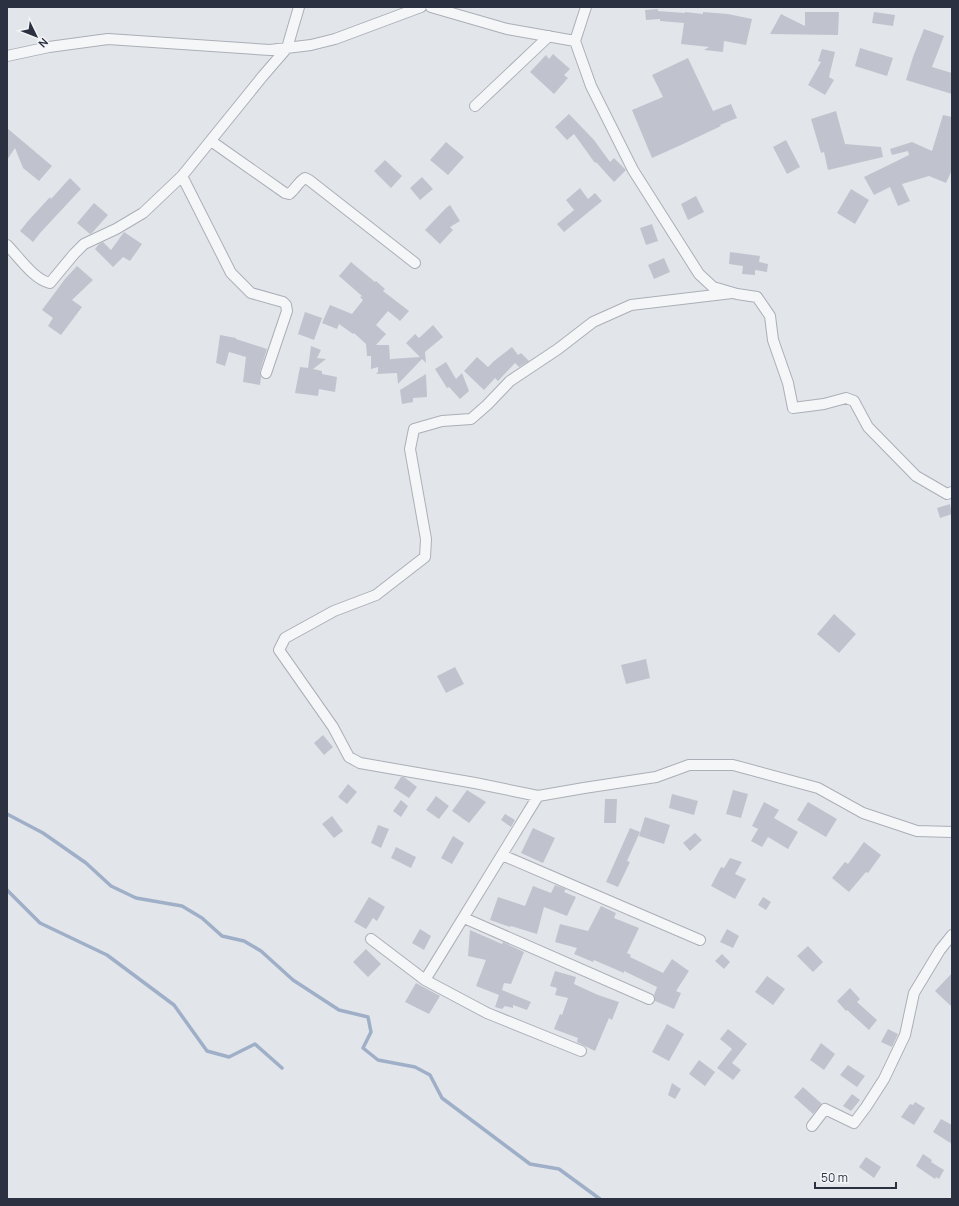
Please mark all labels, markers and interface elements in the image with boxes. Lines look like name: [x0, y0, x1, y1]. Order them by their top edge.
north arrow: [16, 16, 56, 56]
text: N: [35, 35, 52, 51]
scale bar: [815, 1164, 896, 1190]
text: 50 m: [821, 1169, 848, 1186]

